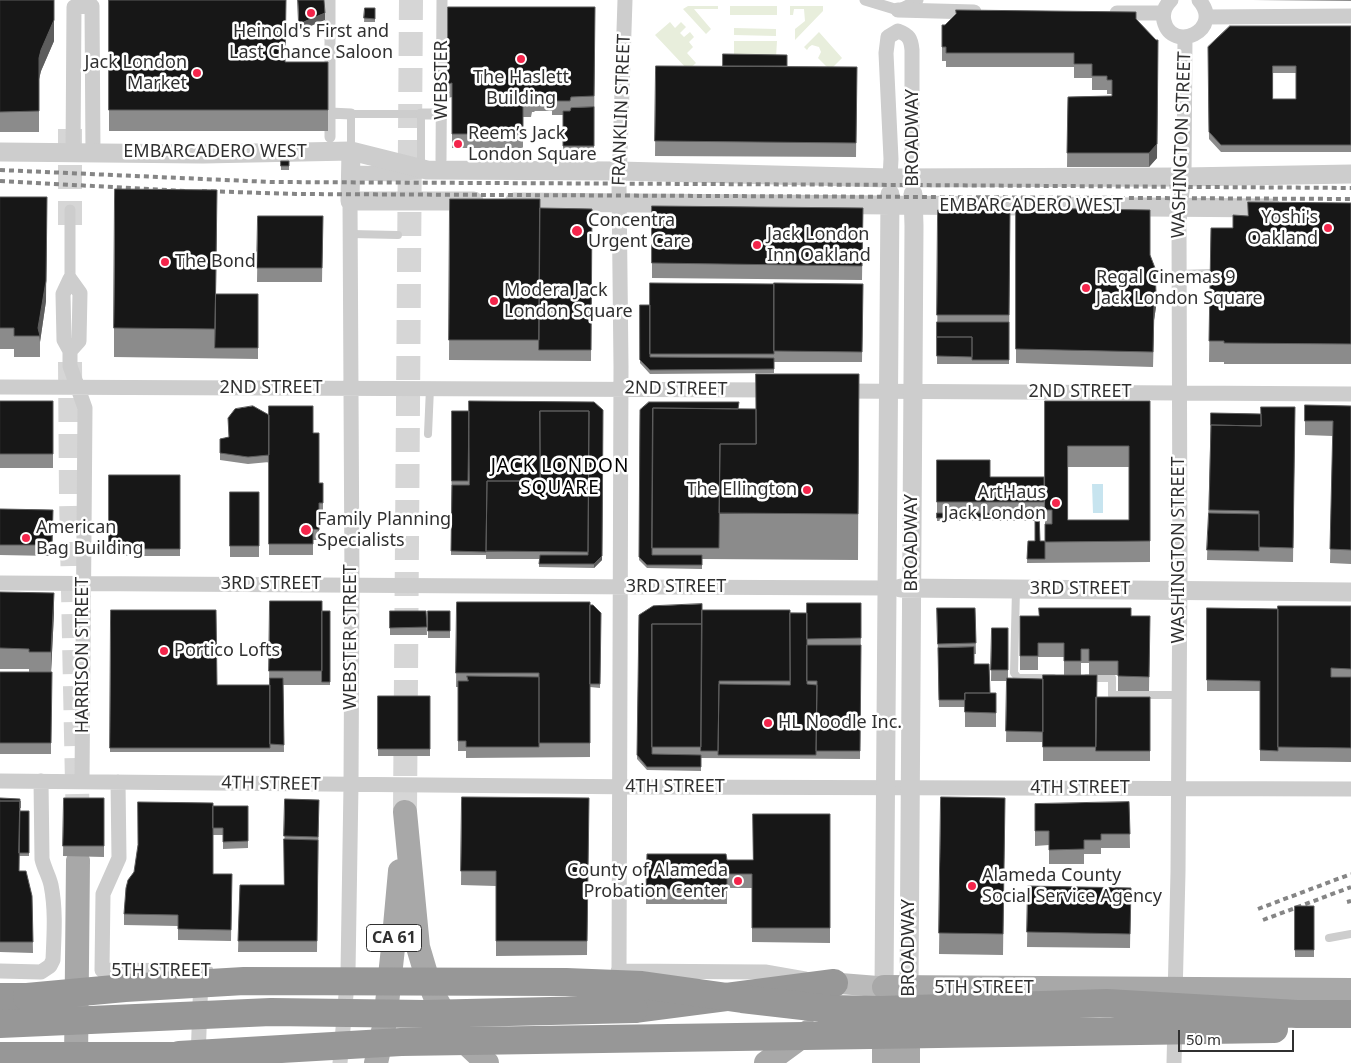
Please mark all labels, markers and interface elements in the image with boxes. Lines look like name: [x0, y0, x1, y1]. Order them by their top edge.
marker: Heinold's First and Last Chance Saloon: [305, 7, 317, 19]
place label: Heinold's First and Last Chance Saloon: [229, 21, 393, 64]
street label: FRANKLIN STREET: [609, 34, 635, 186]
street label: WEBSTER: [431, 40, 453, 120]
street label: WASHINGTON STREET: [1168, 51, 1196, 239]
place label: Jack London Market: [85, 52, 187, 94]
marker: The Haslett Building: [515, 53, 527, 65]
marker: Jack London Market: [191, 67, 203, 79]
place label: The Haslett Building: [473, 67, 569, 110]
street label: BROADWAY: [902, 89, 924, 187]
place label: Reem’s Jack London Square: [468, 123, 597, 166]
marker: Reem’s Jack London Square: [452, 138, 464, 150]
street label: EMBARCADERO WEST: [123, 141, 307, 163]
street label: EMBARCADERO WEST: [939, 195, 1123, 217]
place label: Yoshi's Oakland: [1247, 207, 1318, 250]
place label: Concentra Urgent Care: [588, 210, 691, 252]
marker: Yoshi's Oakland: [1322, 222, 1334, 234]
marker: Concentra Urgent Care: [570, 224, 584, 238]
place label: Jack London Inn Oakland: [767, 224, 871, 266]
marker: Jack London Inn Oakland: [751, 239, 763, 251]
place label: The Bond: [175, 251, 256, 273]
marker: The Bond: [159, 256, 171, 268]
place label: Regal Cinemas 9 Jack London Square: [1096, 267, 1263, 310]
place label: Modera Jack London Square: [504, 280, 633, 322]
marker: Regal Cinemas 9 Jack London Square: [1080, 282, 1092, 294]
marker: Modera Jack London Square: [488, 295, 500, 307]
street label: 2ND STREET: [220, 377, 322, 399]
street label: 2ND STREET: [624, 377, 728, 401]
street label: 2ND STREET: [1029, 381, 1131, 403]
district label: JACK LONDON SQUARE: [489, 456, 631, 500]
street label: WASHINGTON STREET: [1168, 457, 1190, 643]
place label: The Ellington: [686, 479, 797, 501]
place label: ArtHaus Jack London: [944, 482, 1046, 524]
marker: The Ellington: [801, 484, 813, 496]
street label: BROADWAY: [901, 494, 923, 592]
marker: ArtHaus Jack London: [1050, 497, 1062, 509]
place label: Family Planning Specialists: [317, 509, 451, 552]
place label: American Bag Building: [36, 517, 144, 560]
marker: Family Planning Specialists: [299, 523, 313, 537]
marker: American Bag Building: [20, 532, 32, 544]
street label: WEBSTER STREET: [340, 564, 362, 710]
street label: 3RD STREET: [221, 573, 321, 595]
street label: 3RD STREET: [626, 576, 726, 598]
street label: HARRISON STREET: [72, 577, 94, 733]
street label: 3RD STREET: [1030, 578, 1130, 600]
place label: Portico Lofts: [174, 640, 280, 662]
marker: Portico Lofts: [158, 645, 170, 657]
place label: HL Noodle Inc.: [778, 712, 902, 734]
marker: HL Noodle Inc.: [762, 717, 774, 729]
street label: 4TH STREET: [221, 772, 321, 796]
street label: 4TH STREET: [625, 776, 725, 798]
street label: 4TH STREET: [1030, 777, 1130, 799]
place label: County of Alameda Probation Center: [567, 860, 728, 902]
place label: Alameda County Social Service Agency: [982, 865, 1162, 908]
marker: County of Alameda Probation Center: [732, 875, 744, 887]
marker: Alameda County Social Service Agency: [966, 880, 978, 892]
street label: BROADWAY: [898, 899, 920, 997]
road number: CA 61: [366, 924, 422, 951]
street label: 5TH STREET: [111, 960, 211, 982]
street label: 5TH STREET: [934, 977, 1034, 999]
scale bar: [1181, 1020, 1297, 1052]
text: 50 m: [1186, 1029, 1221, 1049]

